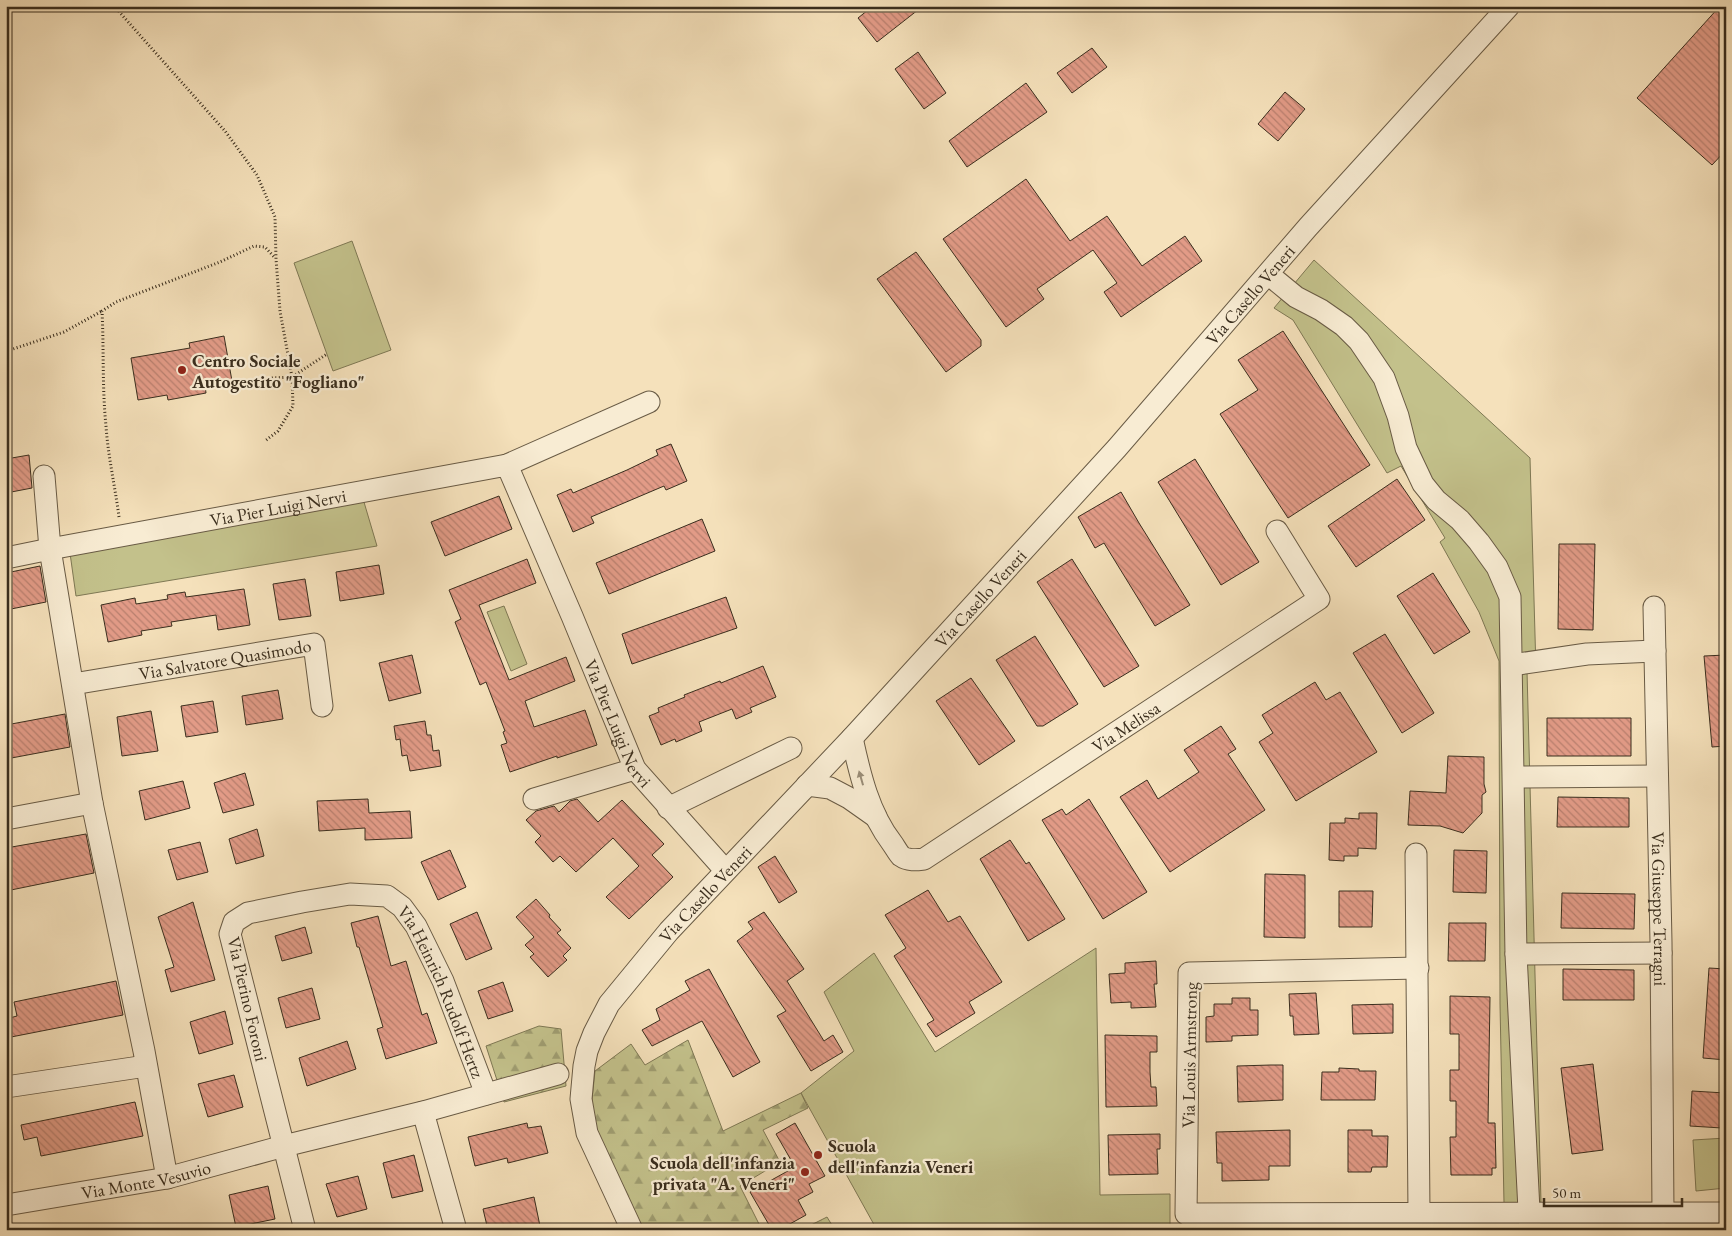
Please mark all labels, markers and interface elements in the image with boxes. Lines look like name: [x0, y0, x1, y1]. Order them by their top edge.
street label: Via Casello Veneri: [1200, 239, 1300, 349]
place label: Centro Sociale Autogestito "Fogliano": [191, 349, 365, 393]
marker: Centro Sociale Autogestito "Fogliano": [176, 364, 188, 376]
street label: Via Pier Luigi Nervi: [208, 483, 348, 531]
street label: Via Casello Veneri: [929, 544, 1031, 652]
street label: Via Salvatore Quasimodo: [137, 633, 313, 684]
street label: Via Pier Luigi Nervi: [580, 656, 657, 792]
street label: Via Melissa: [1087, 695, 1165, 757]
one-way arrow: [857, 771, 865, 786]
street label: Via Giuseppe Terragni: [1647, 832, 1673, 987]
street label: Via Casello Veneri: [653, 840, 756, 947]
street label: Via Heinrich Rudolf Hertz: [393, 901, 490, 1081]
street label: Via Pierino Foroni: [222, 934, 274, 1064]
street label: Via Louis Armstrong: [1176, 982, 1202, 1128]
place label: Scuola dell'infanzia Veneri: [828, 1134, 974, 1178]
marker: Scuola dell'infanzia Veneri: [812, 1149, 824, 1161]
place label: Scuola dell'infanzia privata "A. Veneri": [650, 1151, 795, 1195]
street label: Via Monte Vesuvio: [79, 1155, 213, 1204]
marker: Scuola dell'infanzia privata "A. Veneri": [799, 1166, 811, 1178]
scale bar: [1544, 1176, 1682, 1208]
text: 50 m: [1552, 1183, 1581, 1202]

